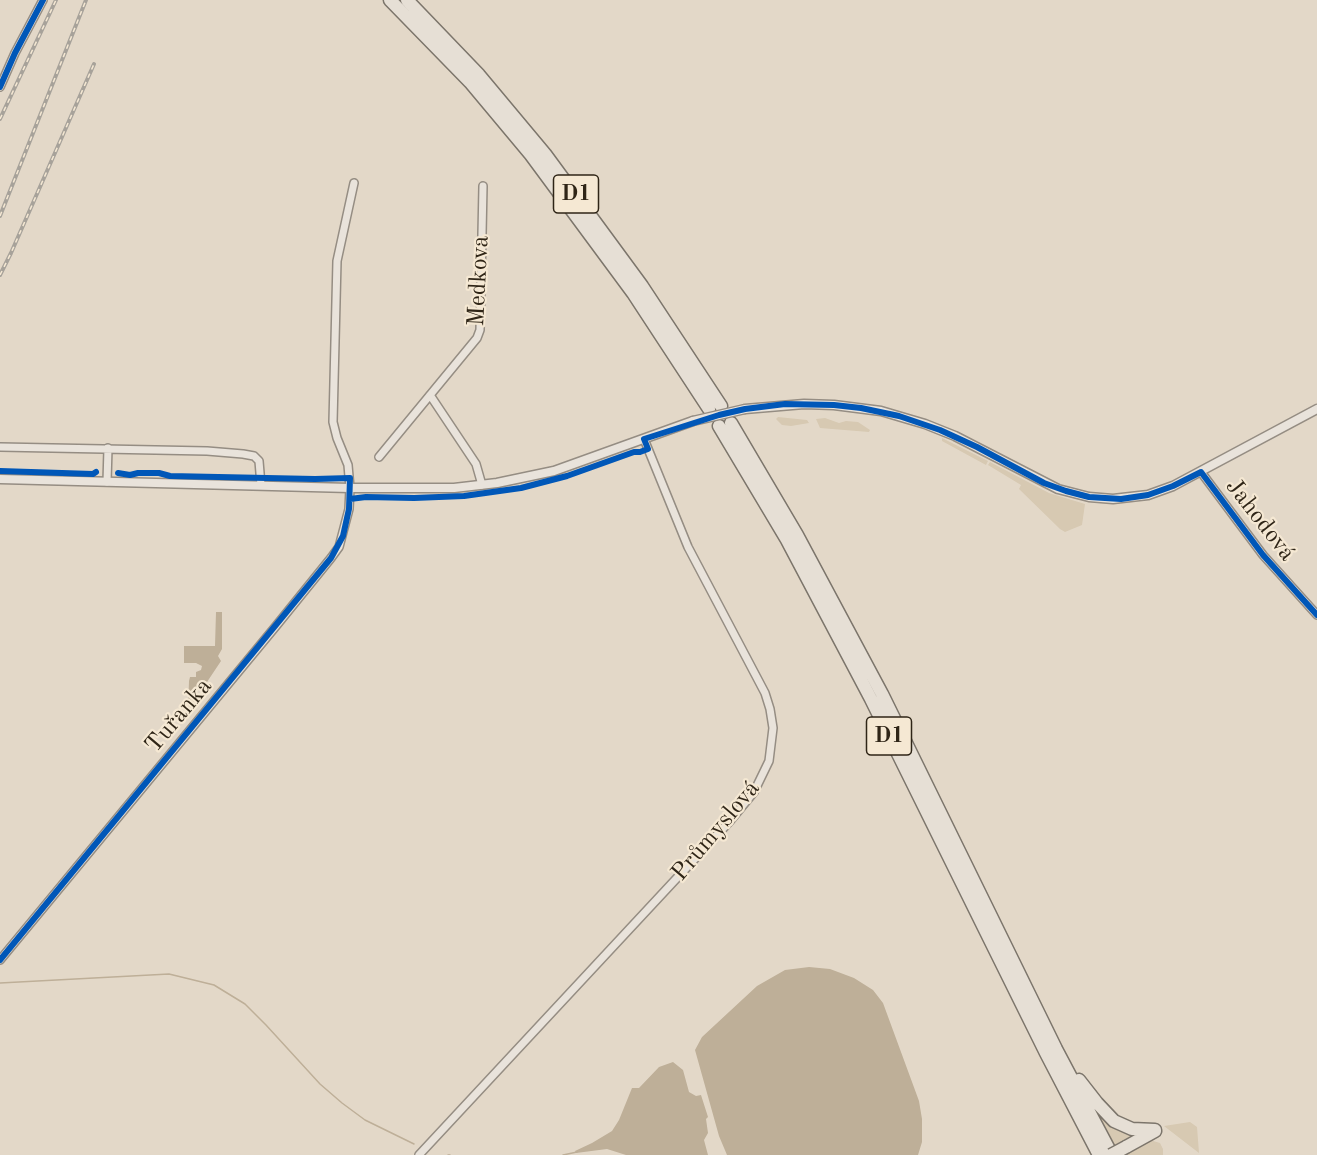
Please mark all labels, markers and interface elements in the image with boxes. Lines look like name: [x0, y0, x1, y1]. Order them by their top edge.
road number: D1: [554, 175, 598, 213]
street label: Medkova: [462, 235, 496, 327]
street label: Jahodová: [1219, 473, 1301, 567]
street label: Tuřanka: [139, 673, 219, 759]
road number: D1: [866, 717, 912, 755]
street label: Průmyslová: [666, 775, 766, 887]

